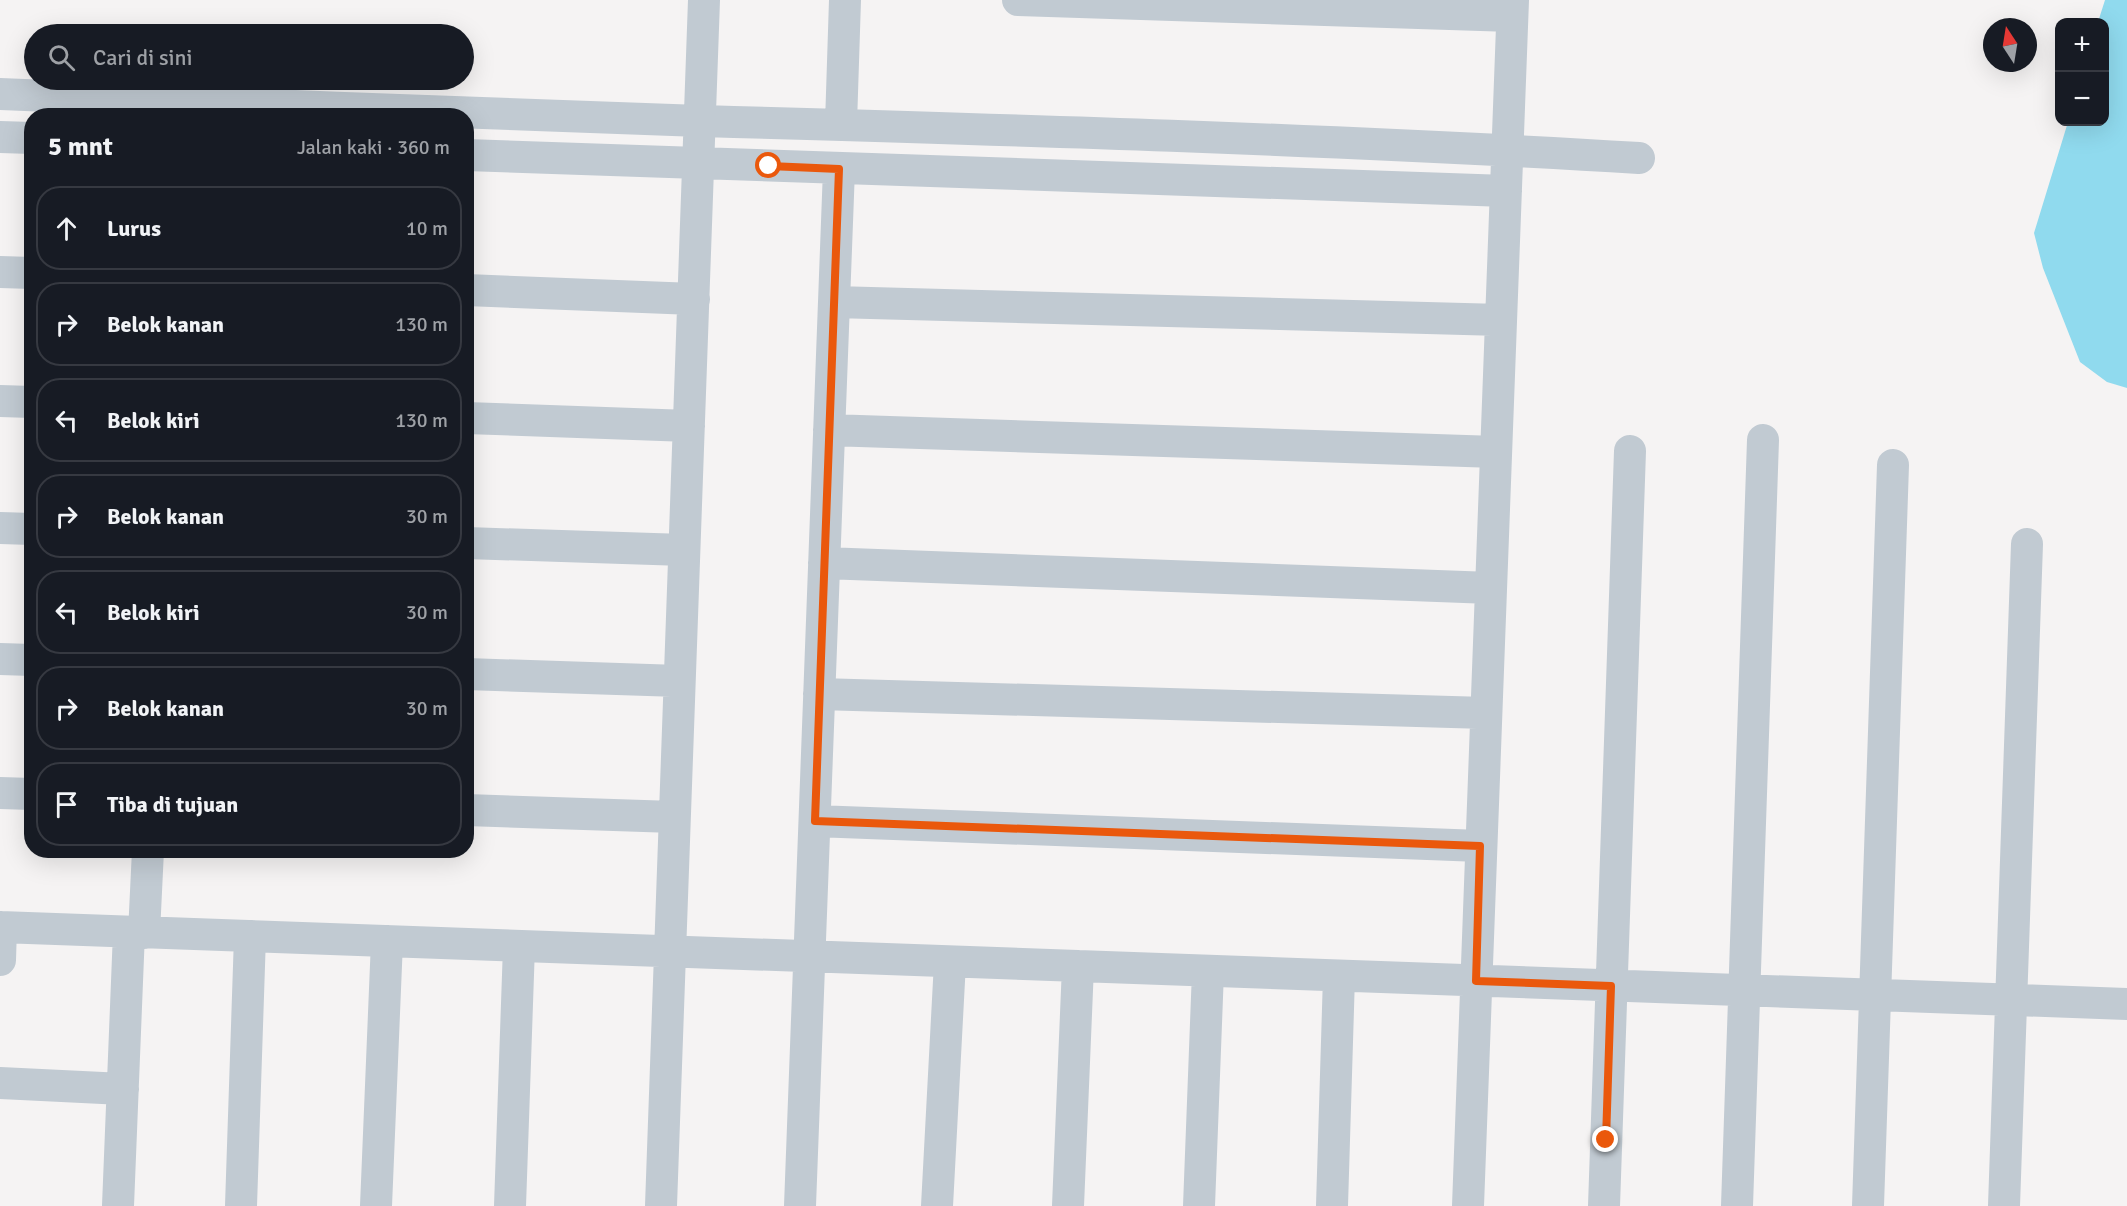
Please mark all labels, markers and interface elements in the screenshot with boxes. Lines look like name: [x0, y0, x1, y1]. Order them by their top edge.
north arrow: [1983, 18, 2037, 72]
map controls: [2055, 18, 2109, 126]
button: +: [2055, 18, 2109, 72]
search box: [24, 24, 474, 90]
icon: search: [45, 41, 78, 74]
text: Cari di sini: [93, 44, 193, 71]
button: −: [2055, 72, 2109, 126]
text: 5 mnt: [48, 131, 113, 163]
text: Jalan kaki · 360 m: [297, 135, 450, 160]
route start: [755, 152, 781, 178]
icon: ahead: [50, 212, 83, 245]
text: Lurus: [107, 215, 161, 242]
text: 10 m: [406, 216, 448, 241]
icon: right: [50, 308, 83, 341]
text: Belok kanan: [107, 311, 224, 338]
text: 130 m: [395, 312, 448, 337]
icon: left: [50, 404, 83, 437]
text: Belok kiri: [107, 407, 200, 434]
text: 130 m: [395, 408, 448, 433]
icon: right: [50, 500, 83, 533]
text: Belok kanan: [107, 503, 224, 530]
text: 30 m: [406, 504, 448, 529]
icon: left: [50, 596, 83, 629]
text: Belok kiri: [107, 599, 200, 626]
text: 30 m: [406, 600, 448, 625]
icon: right: [50, 692, 83, 725]
text: Belok kanan: [107, 695, 224, 722]
text: 30 m: [406, 696, 448, 721]
icon: arrive: [50, 788, 83, 821]
text: Tiba di tujuan: [107, 791, 238, 818]
route end: [1592, 1126, 1618, 1152]

